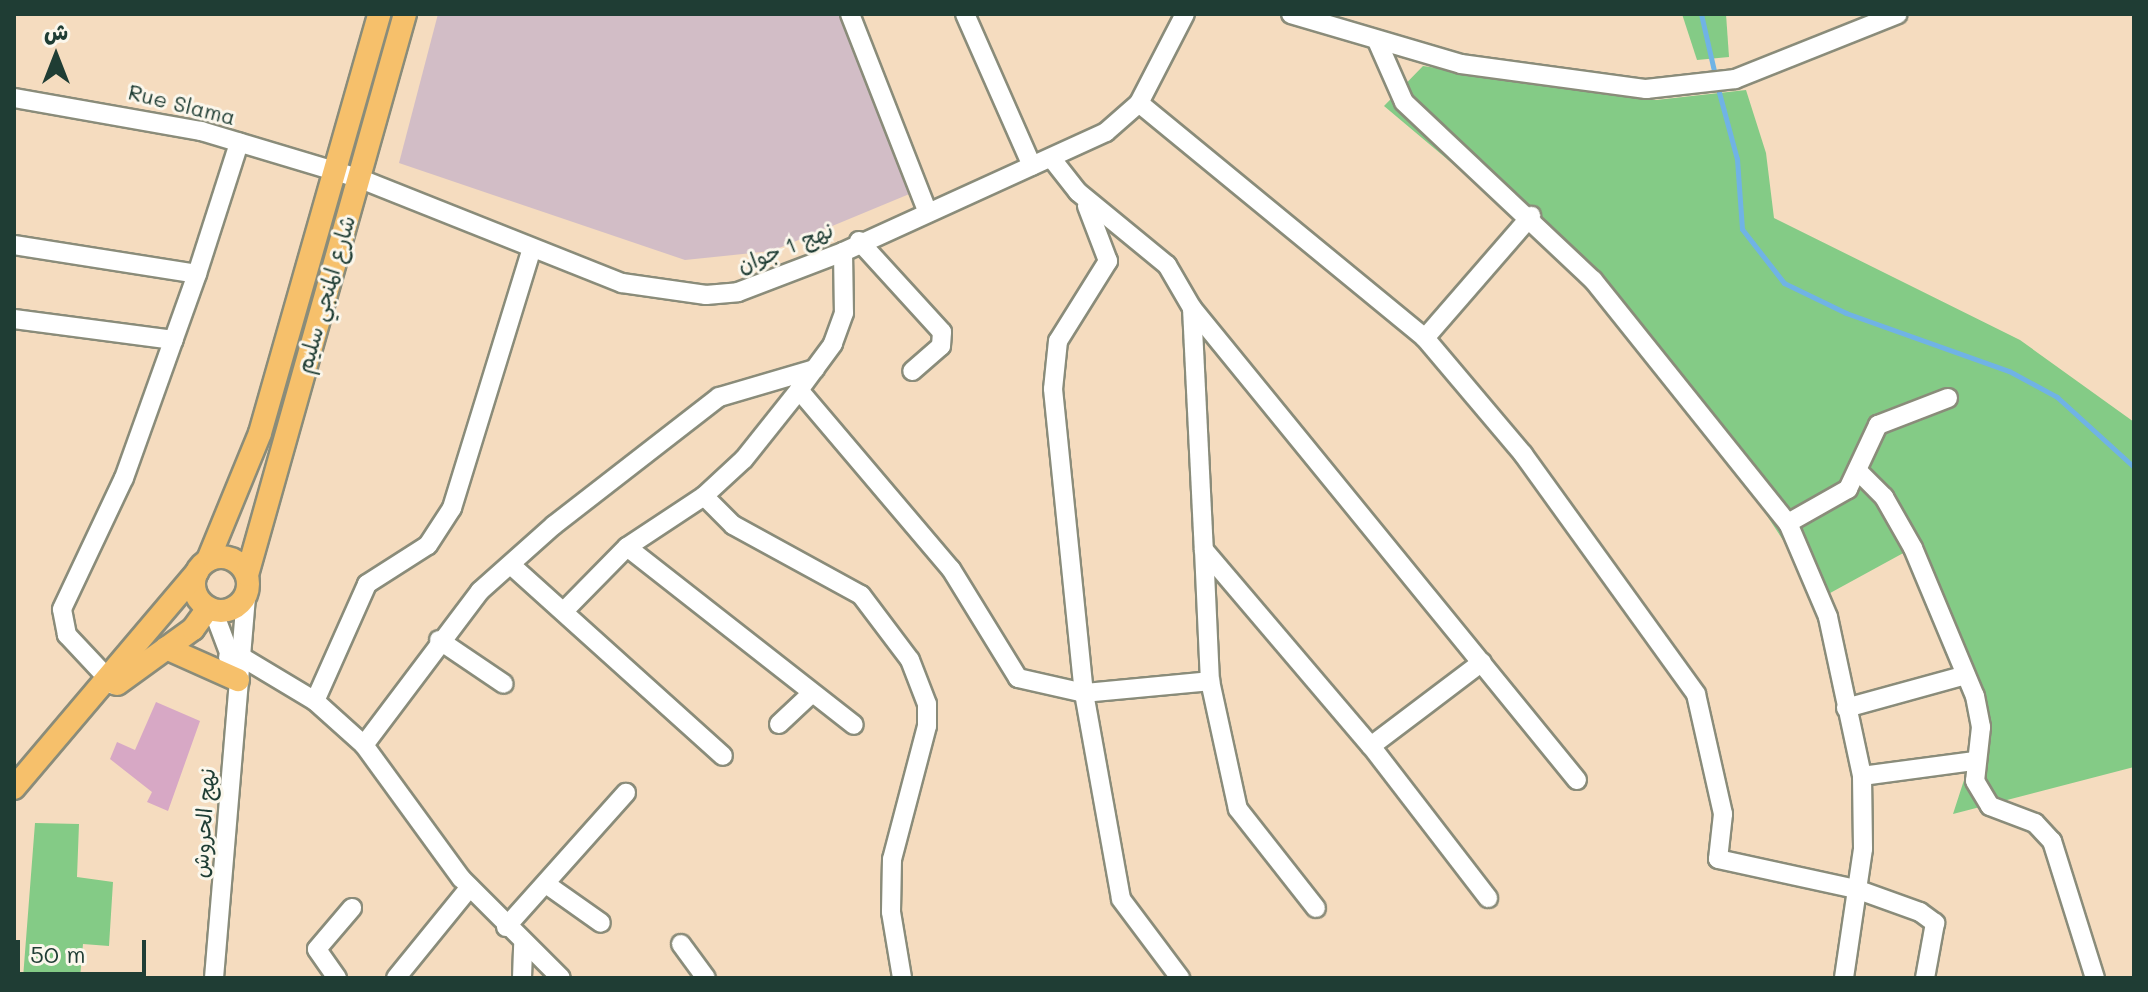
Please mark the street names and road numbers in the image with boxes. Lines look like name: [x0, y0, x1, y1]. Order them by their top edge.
street label: Rue Slama: [126, 78, 238, 130]
street label: شارع المنجي سليم: [290, 212, 360, 376]
street label: نهج 1 جوان: [733, 216, 837, 278]
street label: نهج الحروش: [186, 767, 220, 879]

